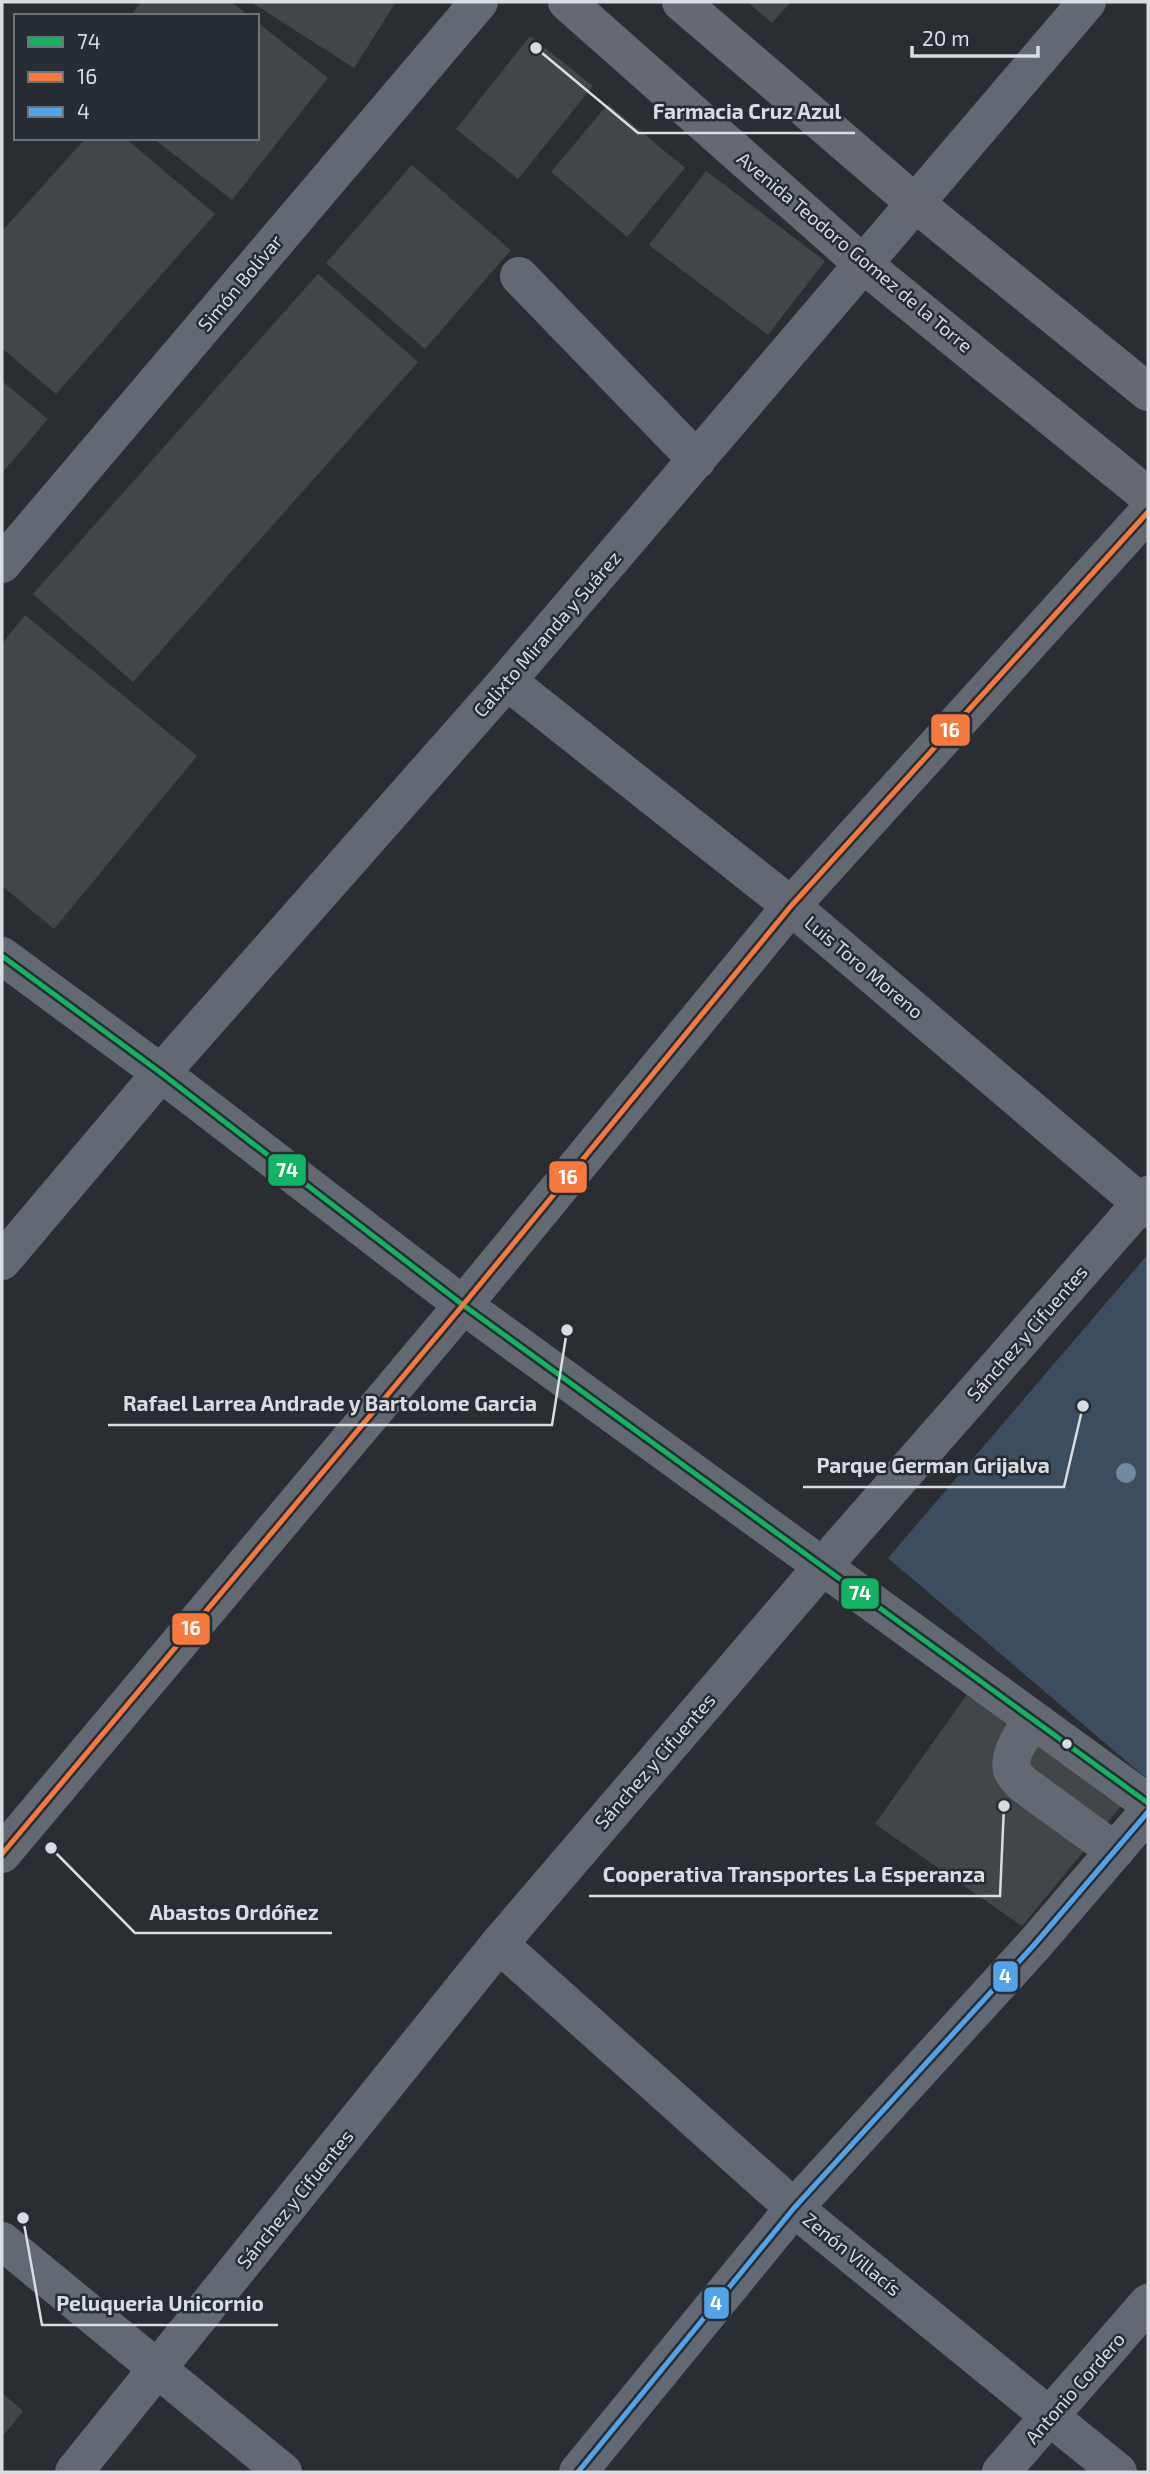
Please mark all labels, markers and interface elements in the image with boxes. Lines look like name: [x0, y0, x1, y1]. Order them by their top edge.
legend: [14, 14, 259, 140]
scale bar: [912, 14, 1038, 58]
text: 20 m: [922, 25, 970, 50]
text: 74: [77, 28, 101, 53]
text: 16: [77, 63, 97, 88]
callout: Farmacia Cruz Azul: [638, 91, 855, 133]
text: 4: [77, 98, 90, 123]
text: Farmacia Cruz Azul: [653, 98, 841, 123]
street label: Avenida Teodoro Gomez de la Torre: [733, 146, 978, 357]
street label: Simón Bolívar: [193, 229, 287, 336]
street label: Calixto Miranda y Suárez: [468, 546, 625, 721]
line badge: 16: [930, 713, 971, 747]
text: 16: [940, 718, 960, 741]
street label: Luis Toro Moreno: [800, 910, 928, 1023]
line badge: 74: [267, 1153, 307, 1187]
text: 74: [276, 1158, 298, 1181]
line badge: 16: [548, 1160, 588, 1194]
text: 16: [558, 1165, 578, 1188]
street label: Sánchez y Cifuentes: [962, 1260, 1092, 1405]
callout: Rafael Larrea Andrade y Bartolome Garcia: [108, 1383, 552, 1425]
text: Rafael Larrea Andrade y Bartolome Garcia: [123, 1390, 537, 1416]
callout: Parque German Grijalva: [803, 1445, 1064, 1487]
text: Parque German Grijalva: [816, 1452, 1050, 1477]
line badge: 74: [840, 1577, 880, 1610]
text: 74: [849, 1581, 871, 1604]
line badge: 16: [171, 1612, 211, 1646]
text: 16: [181, 1616, 201, 1639]
street label: Sánchez y Cifuentes: [590, 1688, 720, 1833]
unlabelled marker: [1060, 1737, 1074, 1751]
callout: Cooperativa Transportes La Esperanza: [589, 1854, 1000, 1896]
text: Cooperativa Transportes La Esperanza: [603, 1861, 985, 1886]
callout: Abastos Ordóñez: [135, 1891, 332, 1933]
text: Abastos Ordóñez: [149, 1899, 319, 1924]
line badge: 4: [992, 1960, 1019, 1993]
text: 4: [999, 1964, 1011, 1987]
street label: Sánchez y Cifuentes: [232, 2125, 358, 2273]
street label: Zenón Villacís: [799, 2207, 906, 2300]
callout: Peluqueria Unicornio: [42, 2283, 278, 2325]
line badge: 4: [703, 2286, 730, 2320]
text: Peluqueria Unicornio: [56, 2290, 264, 2315]
text: 4: [710, 2291, 722, 2314]
street label: Antonio Cordero: [1020, 2327, 1129, 2448]

